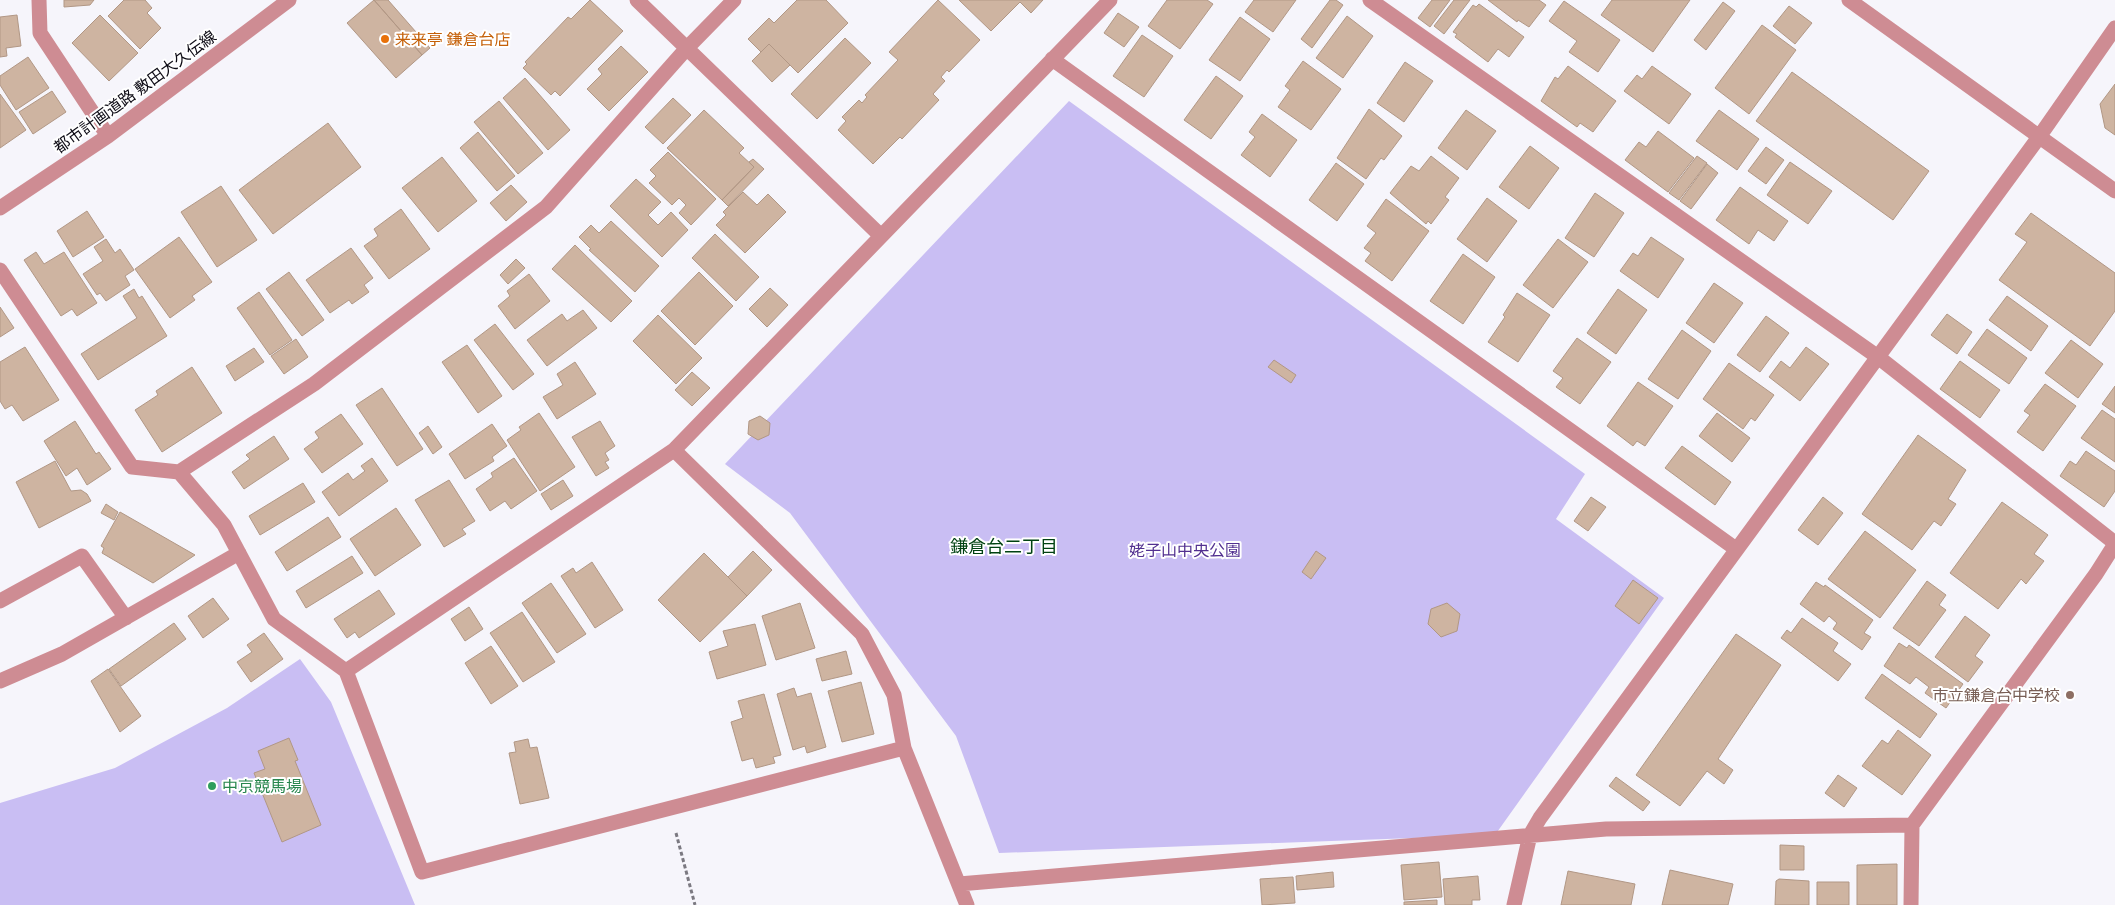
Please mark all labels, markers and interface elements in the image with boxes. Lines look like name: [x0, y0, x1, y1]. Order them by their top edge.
street label: 都市計画道路 敷田大久伝線: [50, 27, 220, 157]
place label: 来来亭 鎌倉台店: [395, 30, 511, 49]
marker: 来来亭 鎌倉台店: [379, 33, 391, 45]
district label: 鎌倉台二丁目: [950, 536, 1058, 558]
park label: 姥子山中央公園: [1129, 541, 1241, 560]
place label: 市立鎌倉台中学校: [1932, 686, 2060, 705]
marker: 市立鎌倉台中学校: [2064, 689, 2076, 701]
place label: 中京競馬場: [222, 777, 302, 796]
marker: 中京競馬場: [206, 780, 218, 792]

